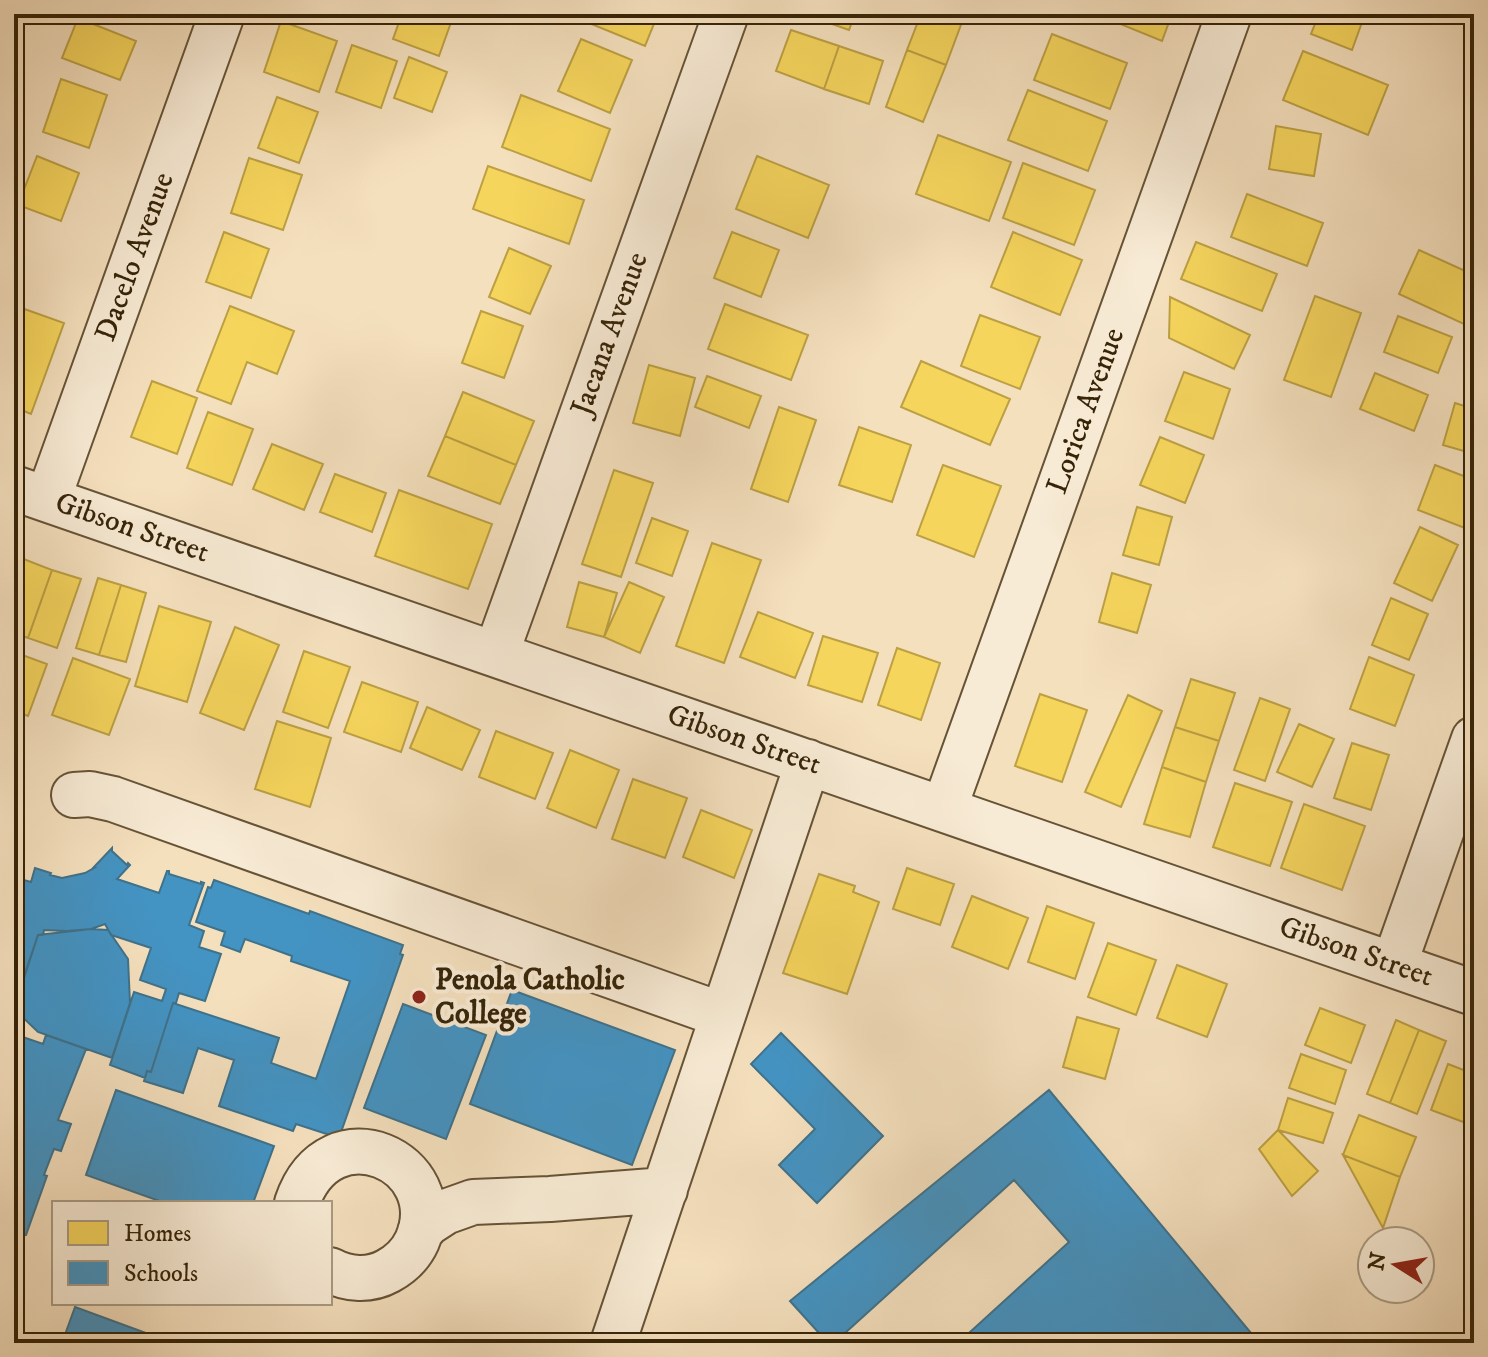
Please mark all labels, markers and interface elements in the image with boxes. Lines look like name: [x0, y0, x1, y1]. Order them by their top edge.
street label: Dacelo Avenue: [87, 168, 183, 346]
street label: Jacana Avenue: [562, 247, 657, 424]
street label: Lorica Avenue: [1039, 323, 1133, 499]
street label: Gibson Street: [50, 484, 214, 572]
street label: Gibson Street: [662, 696, 826, 784]
street label: Gibson Street: [1274, 908, 1438, 996]
place label: Penola Catholic College: [435, 962, 625, 1033]
marker: Penola Catholic College: [410, 988, 428, 1006]
legend: [52, 1201, 332, 1305]
text: Homes: [124, 1219, 191, 1249]
north arrow: [1356, 1225, 1436, 1305]
text: N: [1363, 1250, 1393, 1273]
text: Schools: [124, 1259, 198, 1289]

